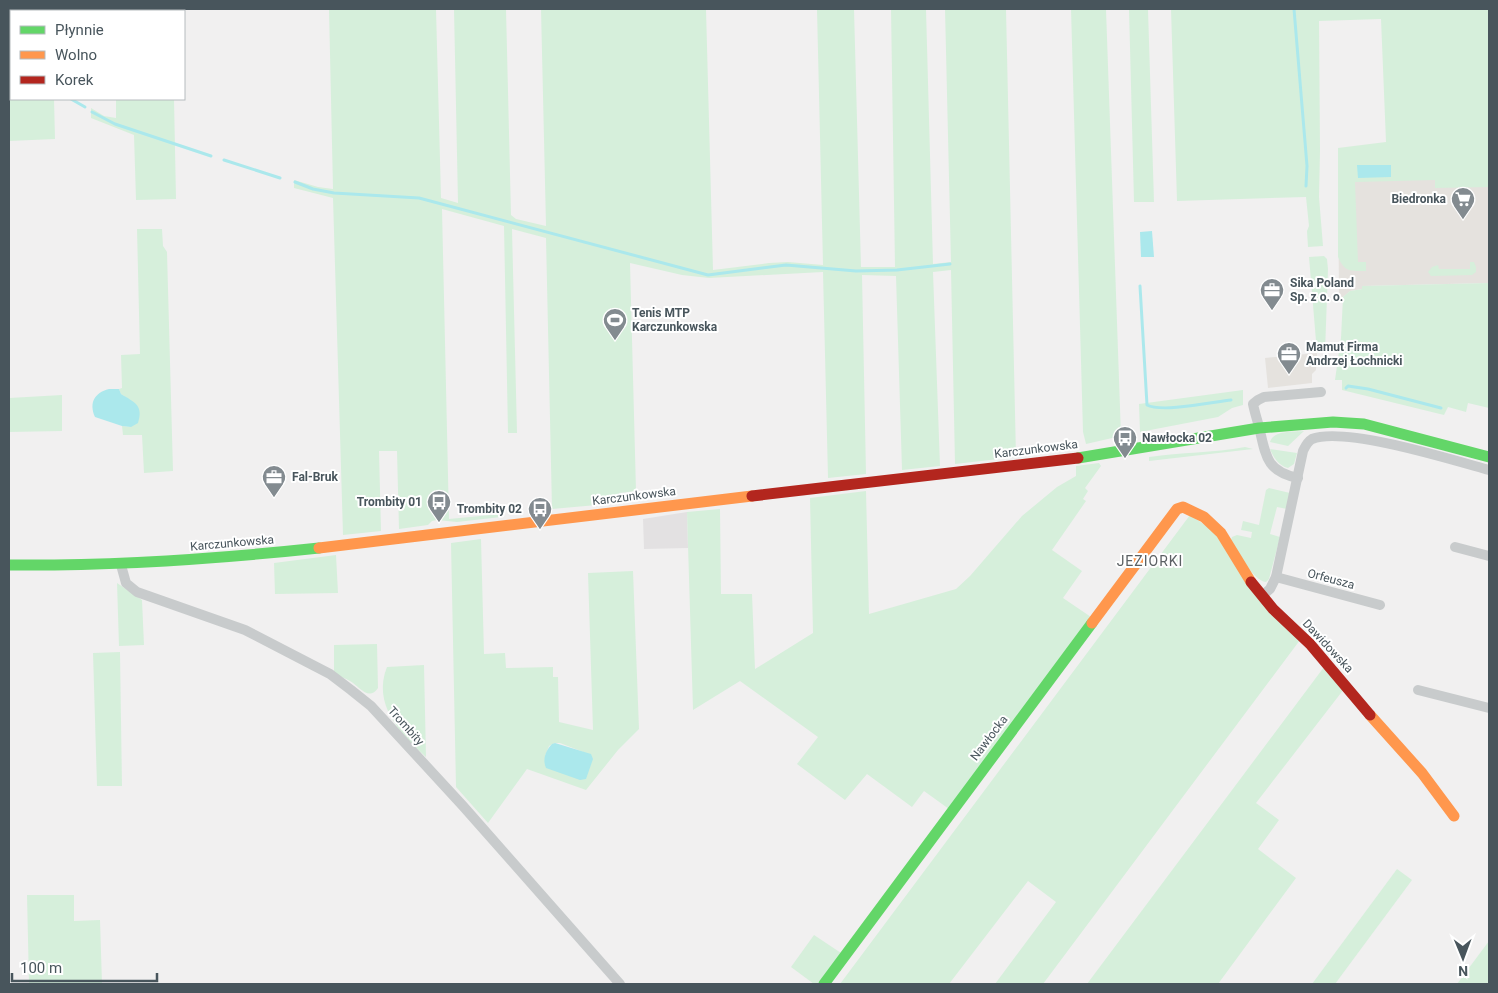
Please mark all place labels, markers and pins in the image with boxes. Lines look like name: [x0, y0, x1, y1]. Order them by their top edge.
supermarket icon: Biedronka: [1450, 186, 1476, 220]
place label: Biedronka: [1391, 192, 1447, 206]
place label: Sika Poland Sp. z o. o.: [1290, 276, 1354, 304]
office icon: Sika Poland Sp. z o. o.: [1259, 277, 1285, 311]
place label: Tenis MTP Karczunkowska: [632, 306, 718, 334]
sports icon: Tenis MTP Karczunkowska: [602, 307, 628, 341]
place label: Mamut Firma Andrzej Łochnicki: [1306, 340, 1403, 368]
office icon: Mamut Firma Andrzej Łochnicki: [1276, 341, 1302, 375]
bus stop icon: Nawłocka 02: [1112, 425, 1138, 459]
place label: Nawłocka 02: [1142, 431, 1212, 445]
office icon: Fal-Bruk: [261, 464, 287, 498]
place label: Fal-Bruk: [292, 470, 338, 484]
bus stop icon: Trombity 01: [426, 489, 452, 523]
place label: Trombity 01: [357, 495, 422, 509]
bus stop icon: Trombity 02: [527, 496, 553, 530]
place label: Trombity 02: [457, 502, 522, 516]

